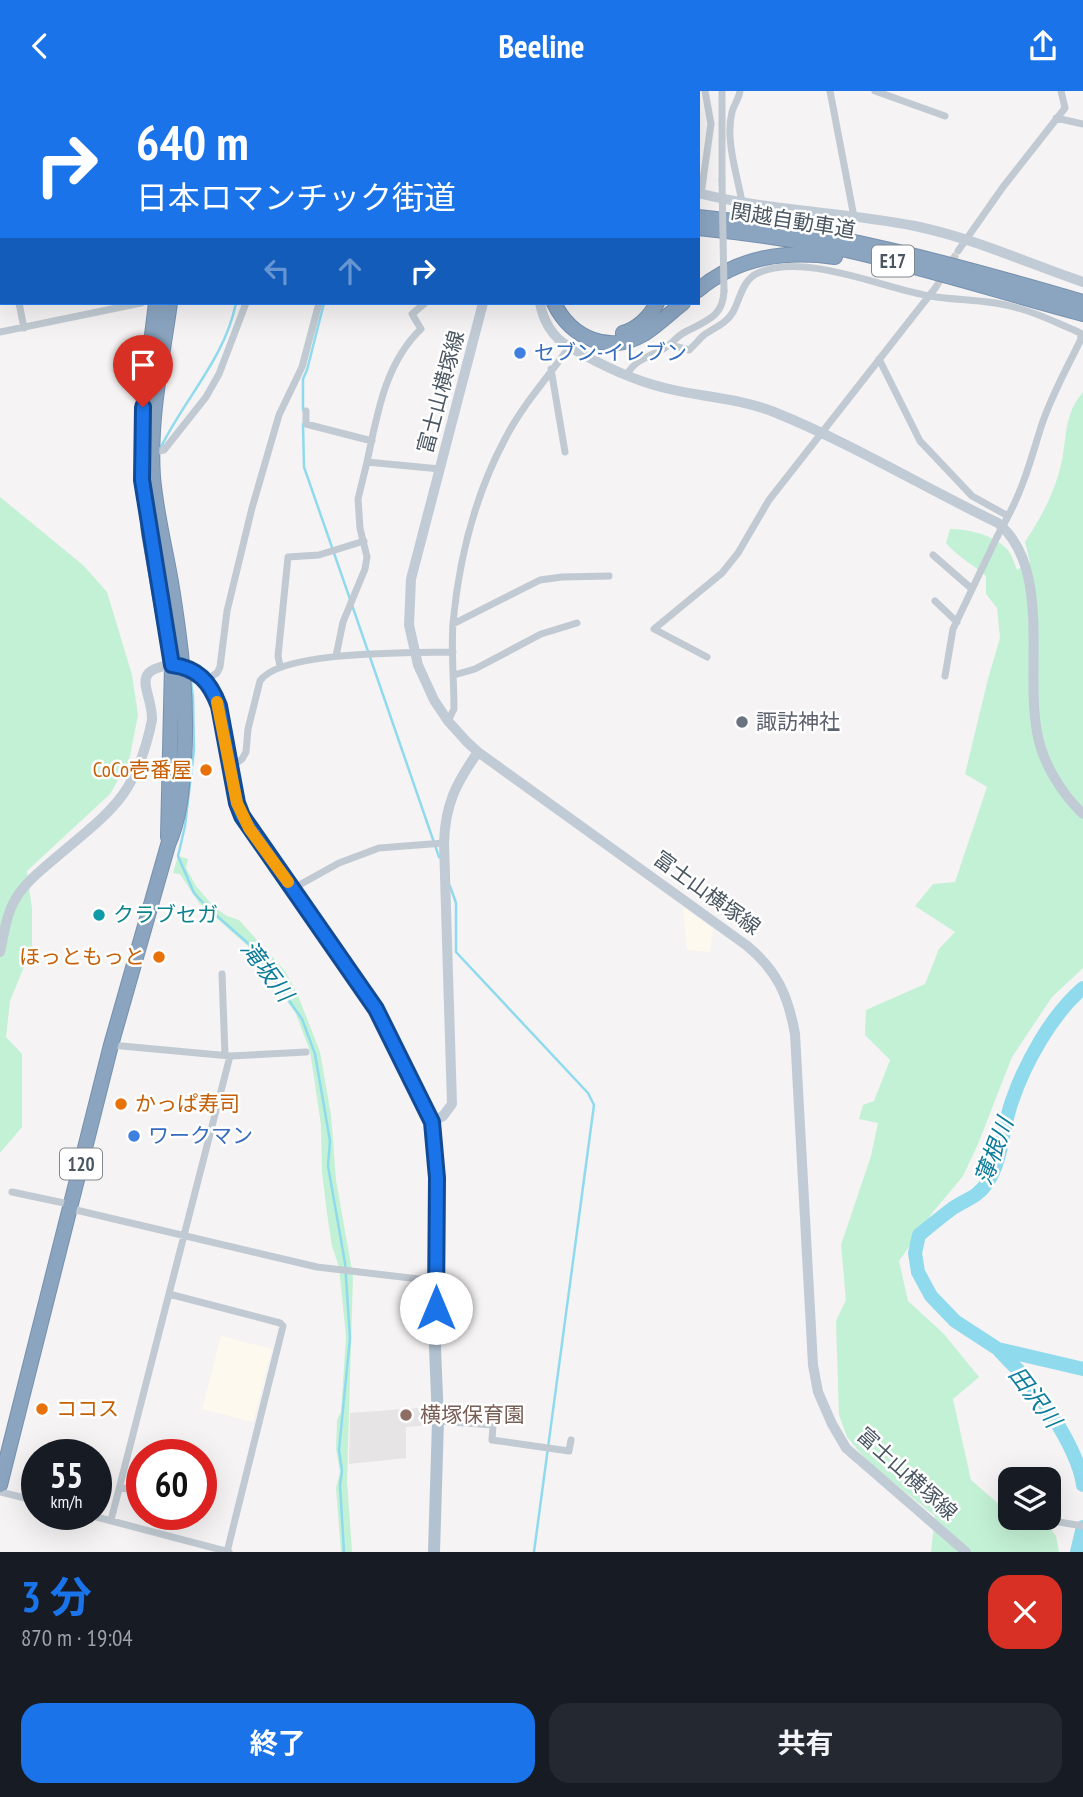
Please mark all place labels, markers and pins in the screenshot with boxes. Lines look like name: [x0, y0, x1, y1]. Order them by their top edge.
pin: [113, 335, 173, 407]
place label: セブン-イレブン: [534, 339, 687, 366]
marker: セブン-イレブン: [512, 345, 528, 361]
place label: 諏訪神社: [756, 708, 840, 735]
marker: 諏訪神社: [734, 714, 750, 730]
place label: CoCo壱番屋: [93, 756, 192, 783]
marker: CoCo壱番屋: [198, 762, 214, 778]
place label: クラブセガ: [113, 901, 218, 928]
marker: クラブセガ: [91, 907, 107, 923]
place label: ほっともっと: [19, 943, 145, 970]
marker: ほっともっと: [151, 949, 167, 965]
place label: かっぱ寿司: [135, 1090, 240, 1117]
marker: かっぱ寿司: [113, 1096, 129, 1112]
place label: ワークマン: [148, 1122, 253, 1149]
marker: ワークマン: [126, 1128, 142, 1144]
place label: ココス: [56, 1395, 119, 1422]
marker: ココス: [34, 1401, 50, 1417]
place label: 横塚保育園: [420, 1401, 525, 1428]
marker: 横塚保育園: [398, 1407, 414, 1423]

